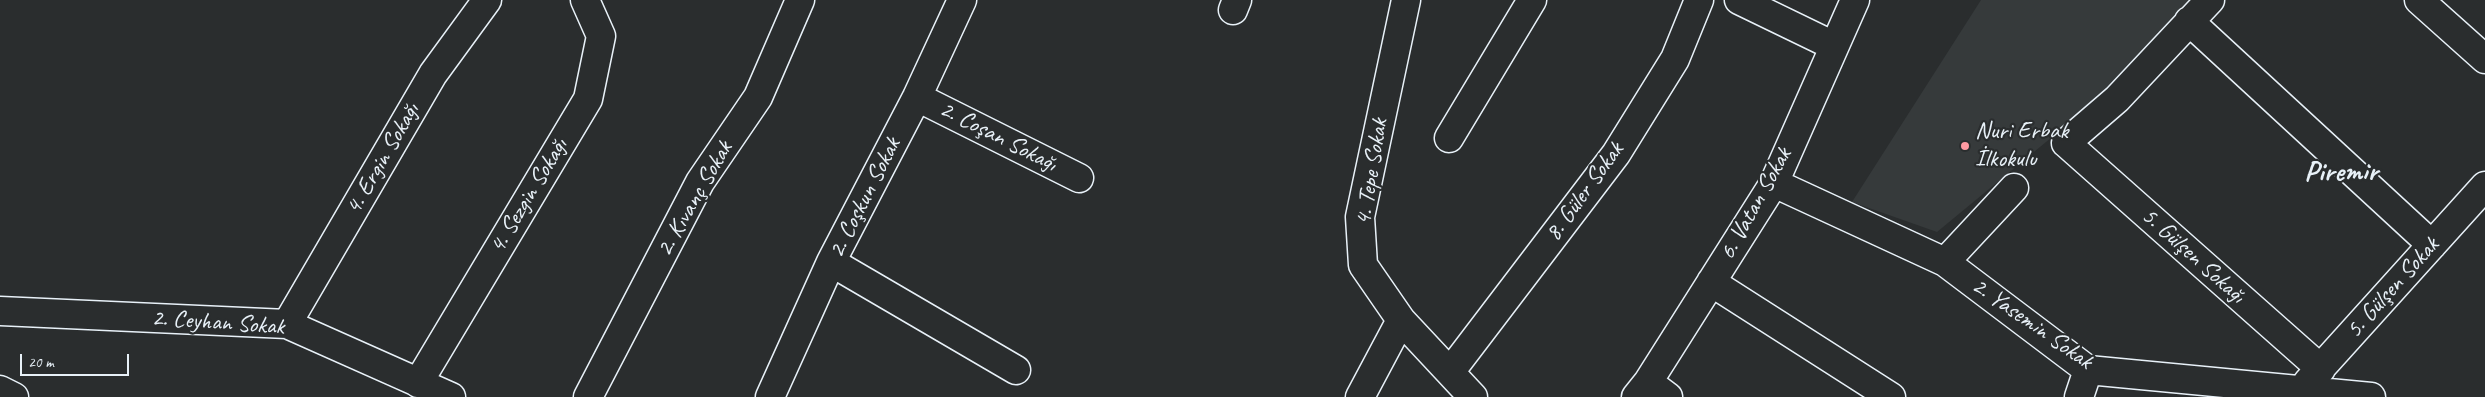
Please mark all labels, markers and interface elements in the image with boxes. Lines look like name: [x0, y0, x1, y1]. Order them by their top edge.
street label: 2. Coşan Sokağı: [935, 95, 1061, 179]
street label: 4. Ergin Sokağı: [340, 98, 426, 220]
street label: 4. Tepe Sokak: [1349, 117, 1395, 227]
place label: Nuri Erbak İlkokulu: [1975, 118, 2068, 174]
street label: 4. Sezgin Sokağı: [483, 133, 575, 259]
street label: 2. Coşkun Sokak: [822, 133, 908, 263]
street label: 2. Kıvanç Sokak: [650, 136, 740, 262]
street label: 8. Güler Sokak: [1539, 137, 1631, 247]
marker: Nuri Erbak İlkokulu: [1959, 140, 1971, 152]
street label: 6. Vatan Sokak: [1713, 143, 1799, 265]
district label: Piremir: [2304, 155, 2378, 189]
street label: 5. Gülşen Sokağı: [2135, 202, 2251, 310]
street label: 5. Gülşen Sokak: [2340, 232, 2446, 344]
street label: 2. Yasemin Sokak: [1966, 272, 2098, 376]
street label: 2. Ceyhan Sokak: [151, 304, 285, 342]
scale bar: [22, 344, 131, 376]
text: 20 m: [28, 353, 54, 372]

